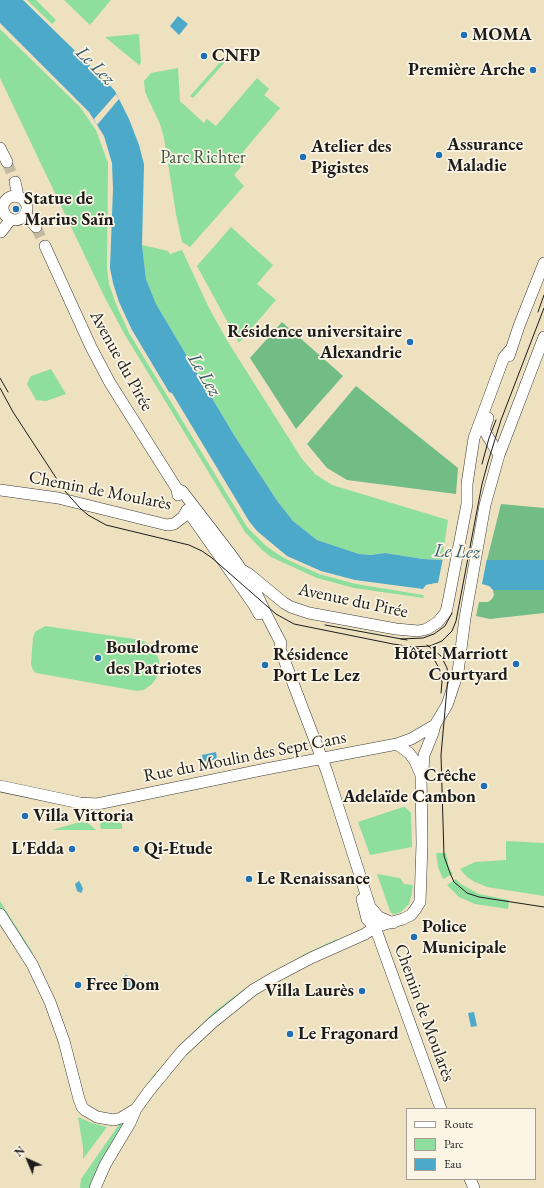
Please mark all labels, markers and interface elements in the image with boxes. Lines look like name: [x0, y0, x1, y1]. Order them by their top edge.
place label: MOMA: [472, 24, 532, 46]
marker: MOMA: [459, 30, 469, 40]
water label: Le Lez: [70, 41, 120, 91]
place label: CNFP: [212, 45, 260, 67]
marker: CNFP: [199, 51, 209, 61]
place label: Première Arche: [408, 59, 525, 81]
marker: Première Arche: [528, 65, 538, 75]
place label: Assurance Maladie: [447, 134, 523, 176]
place label: Atelier des Pigistes: [311, 136, 392, 178]
park label: Parc Richter: [160, 147, 246, 169]
marker: Assurance Maladie: [434, 150, 444, 160]
marker: Atelier des Pigistes: [298, 152, 308, 162]
place label: Statue de Marius Saïn: [24, 188, 114, 230]
marker: Statue de Marius Saïn: [11, 204, 21, 214]
street label: Avenue du Pirée: [84, 307, 158, 415]
place label: Résidence universitaire Alexandrie: [227, 321, 402, 364]
marker: Résidence universitaire Alexandrie: [405, 337, 415, 347]
water label: Le Lez: [182, 349, 226, 401]
street label: Chemin de Moularès: [27, 467, 173, 515]
water label: Le Lez: [433, 540, 481, 564]
street label: Avenue du Pirée: [296, 579, 410, 623]
place label: Boulodrome des Patriotes: [106, 637, 201, 680]
place label: Hôtel Marriott Courtyard: [394, 643, 508, 686]
place label: Résidence Port Le Lez: [273, 644, 360, 686]
marker: Boulodrome des Patriotes: [93, 653, 103, 663]
marker: Hôtel Marriott Courtyard: [511, 659, 521, 669]
marker: Résidence Port Le Lez: [260, 660, 270, 670]
street label: Rue du Moulin des Sept Cans: [142, 727, 348, 787]
place label: Crêche Adelaïde Cambon: [343, 765, 476, 808]
marker: Crêche Adelaïde Cambon: [479, 781, 489, 791]
place label: Villa Vittoria: [33, 805, 134, 827]
marker: Villa Vittoria: [20, 811, 30, 821]
place label: L'Edda: [11, 838, 64, 860]
place label: Qi-Etude: [144, 838, 213, 860]
marker: L'Edda: [67, 844, 77, 854]
marker: Qi-Etude: [131, 844, 141, 854]
place label: Le Renaissance: [257, 868, 370, 890]
marker: Le Renaissance: [244, 874, 254, 884]
place label: Police Municipale: [422, 916, 506, 958]
marker: Police Municipale: [409, 932, 419, 942]
street label: Chemin de Moularès: [389, 941, 459, 1085]
place label: Free Dom: [86, 974, 159, 996]
marker: Free Dom: [73, 980, 83, 990]
place label: Villa Laurès: [265, 980, 354, 1002]
marker: Villa Laurès: [357, 986, 367, 996]
place label: Le Fragonard: [298, 1023, 399, 1045]
marker: Le Fragonard: [285, 1029, 295, 1039]
legend: [406, 1108, 536, 1180]
text: Route: [444, 1116, 473, 1132]
text: Parc: [444, 1136, 464, 1152]
north arrow: [8, 1140, 48, 1180]
text: N: [12, 1143, 28, 1159]
text: Eau: [444, 1156, 462, 1172]

